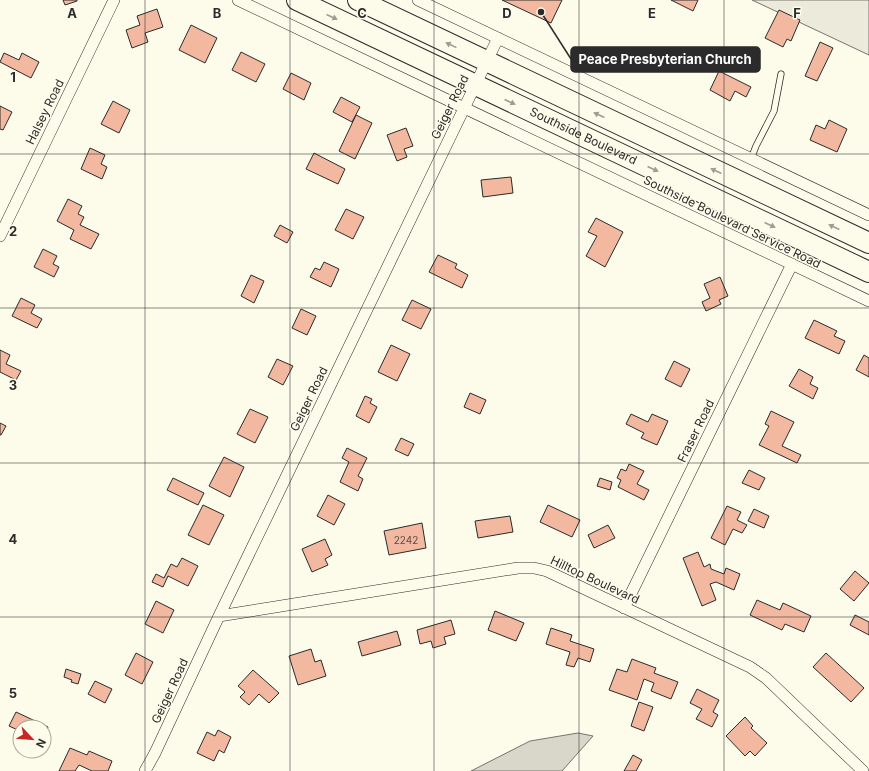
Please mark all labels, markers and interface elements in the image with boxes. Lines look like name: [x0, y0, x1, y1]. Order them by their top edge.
text: A: [67, 5, 77, 21]
text: B: [213, 5, 222, 21]
text: C: [357, 5, 367, 21]
text: D: [502, 5, 512, 21]
text: E: [648, 5, 656, 21]
text: F: [793, 5, 801, 21]
one-way arrow: [326, 14, 338, 20]
one-way arrow: [446, 42, 457, 48]
callout: Peace Presbyterian Church: [571, 47, 760, 72]
text: Peace Presbyterian Church: [578, 51, 752, 67]
text: 1: [10, 69, 16, 85]
street label: Geiger Road: [427, 72, 472, 142]
street label: Halsey Road: [22, 77, 67, 147]
one-way arrow: [505, 99, 516, 105]
street label: Southside Boulevard: [527, 104, 640, 168]
one-way arrow: [593, 112, 605, 118]
one-way arrow: [647, 166, 659, 173]
one-way arrow: [711, 168, 722, 174]
street label: Southside Boulevard Service Road: [641, 172, 823, 271]
one-way arrow: [765, 222, 776, 228]
text: 2: [9, 223, 17, 239]
one-way arrow: [828, 224, 839, 230]
street label: Geiger Road: [286, 364, 331, 434]
text: 3: [9, 377, 17, 393]
street label: Fraser Road: [674, 397, 717, 465]
text: 4: [9, 531, 18, 547]
house number: 2242: [394, 534, 418, 546]
street label: Hilltop Boulevard: [548, 552, 642, 607]
street label: Geiger Road: [148, 656, 191, 726]
text: 5: [9, 685, 17, 701]
north arrow: [12, 719, 52, 759]
text: N: [33, 737, 49, 750]

